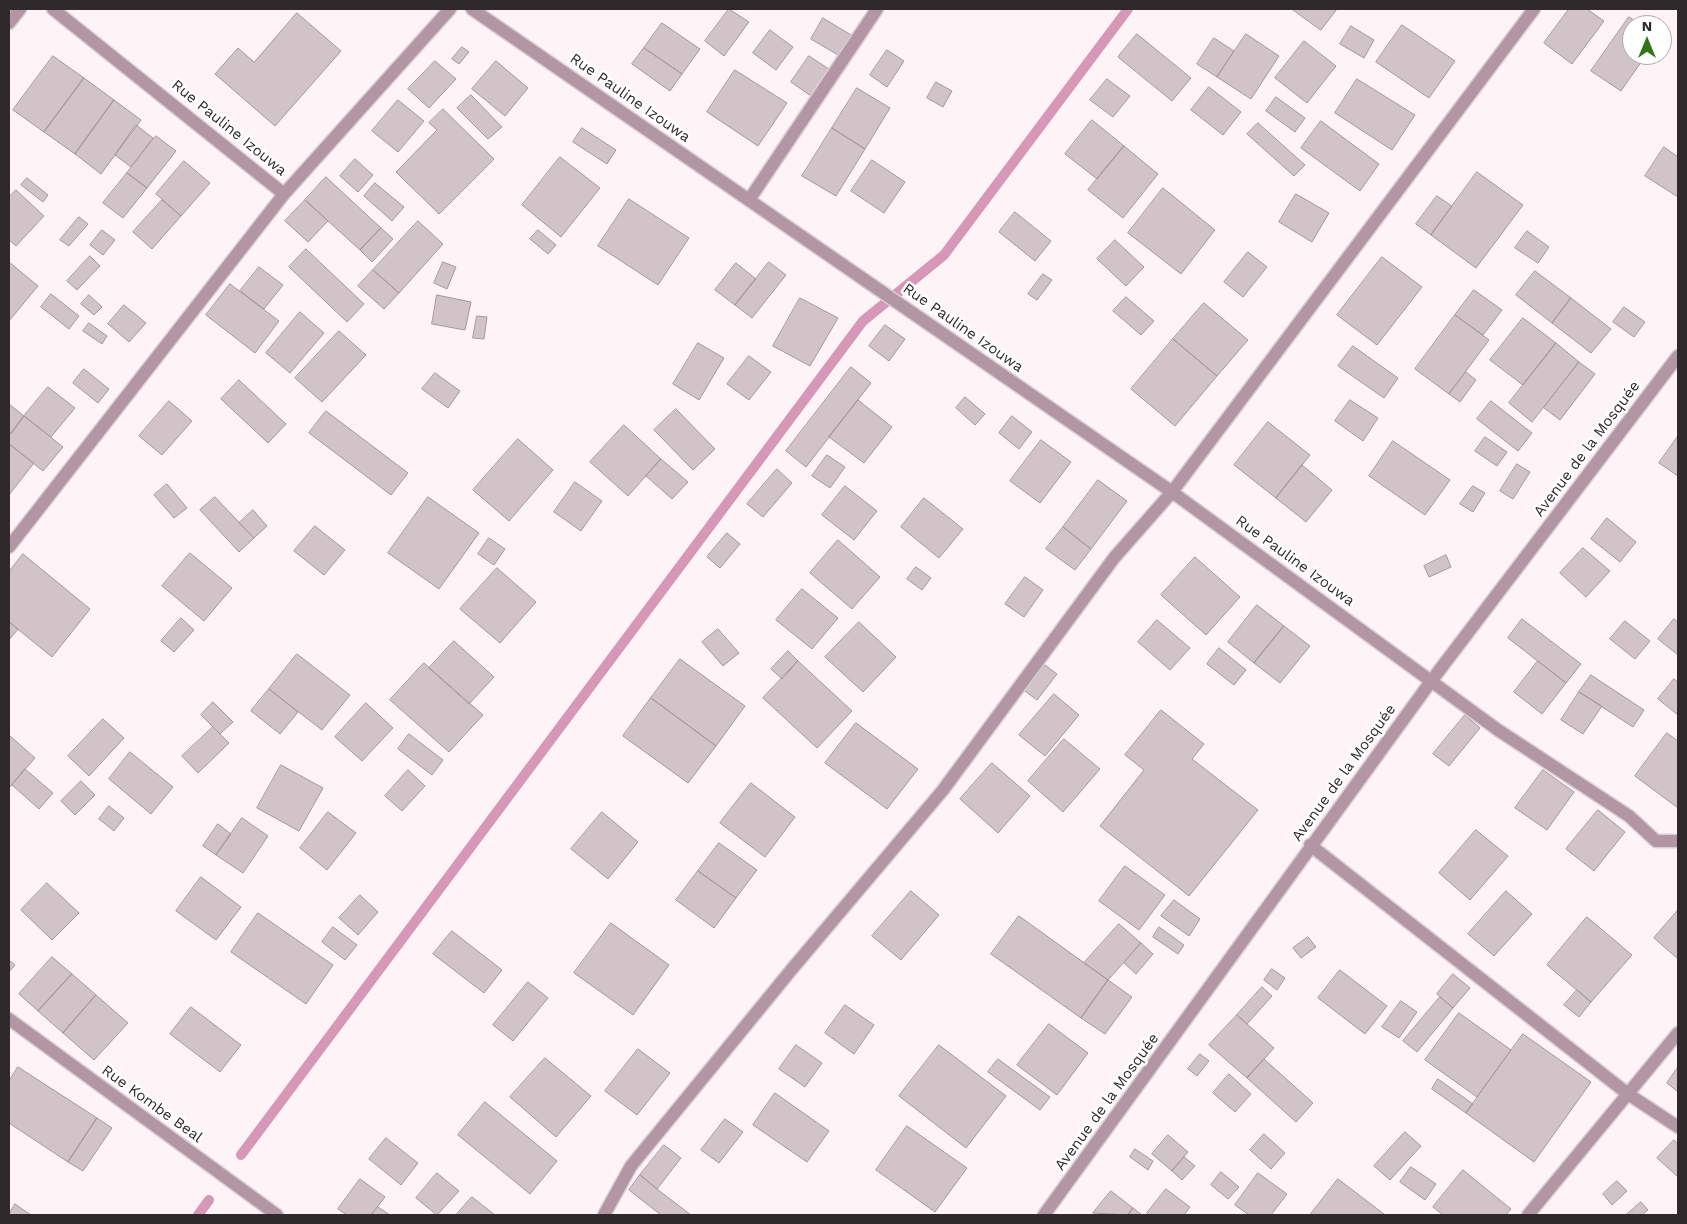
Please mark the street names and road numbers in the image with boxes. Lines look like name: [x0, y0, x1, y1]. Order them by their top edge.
street label: Rue Pauline Izouwa: [566, 50, 694, 146]
street label: Rue Pauline Izouwa: [168, 76, 290, 180]
street label: Rue Pauline Izouwa: [899, 280, 1027, 376]
street label: Avenue de la Mosquée: [1530, 378, 1644, 520]
street label: Rue Pauline Izouwa: [1232, 512, 1358, 610]
street label: Avenue de la Mosquée: [1288, 701, 1400, 845]
street label: Avenue de la Mosquée: [1051, 1030, 1163, 1174]
street label: Rue Kombe Beal: [98, 1061, 206, 1147]

